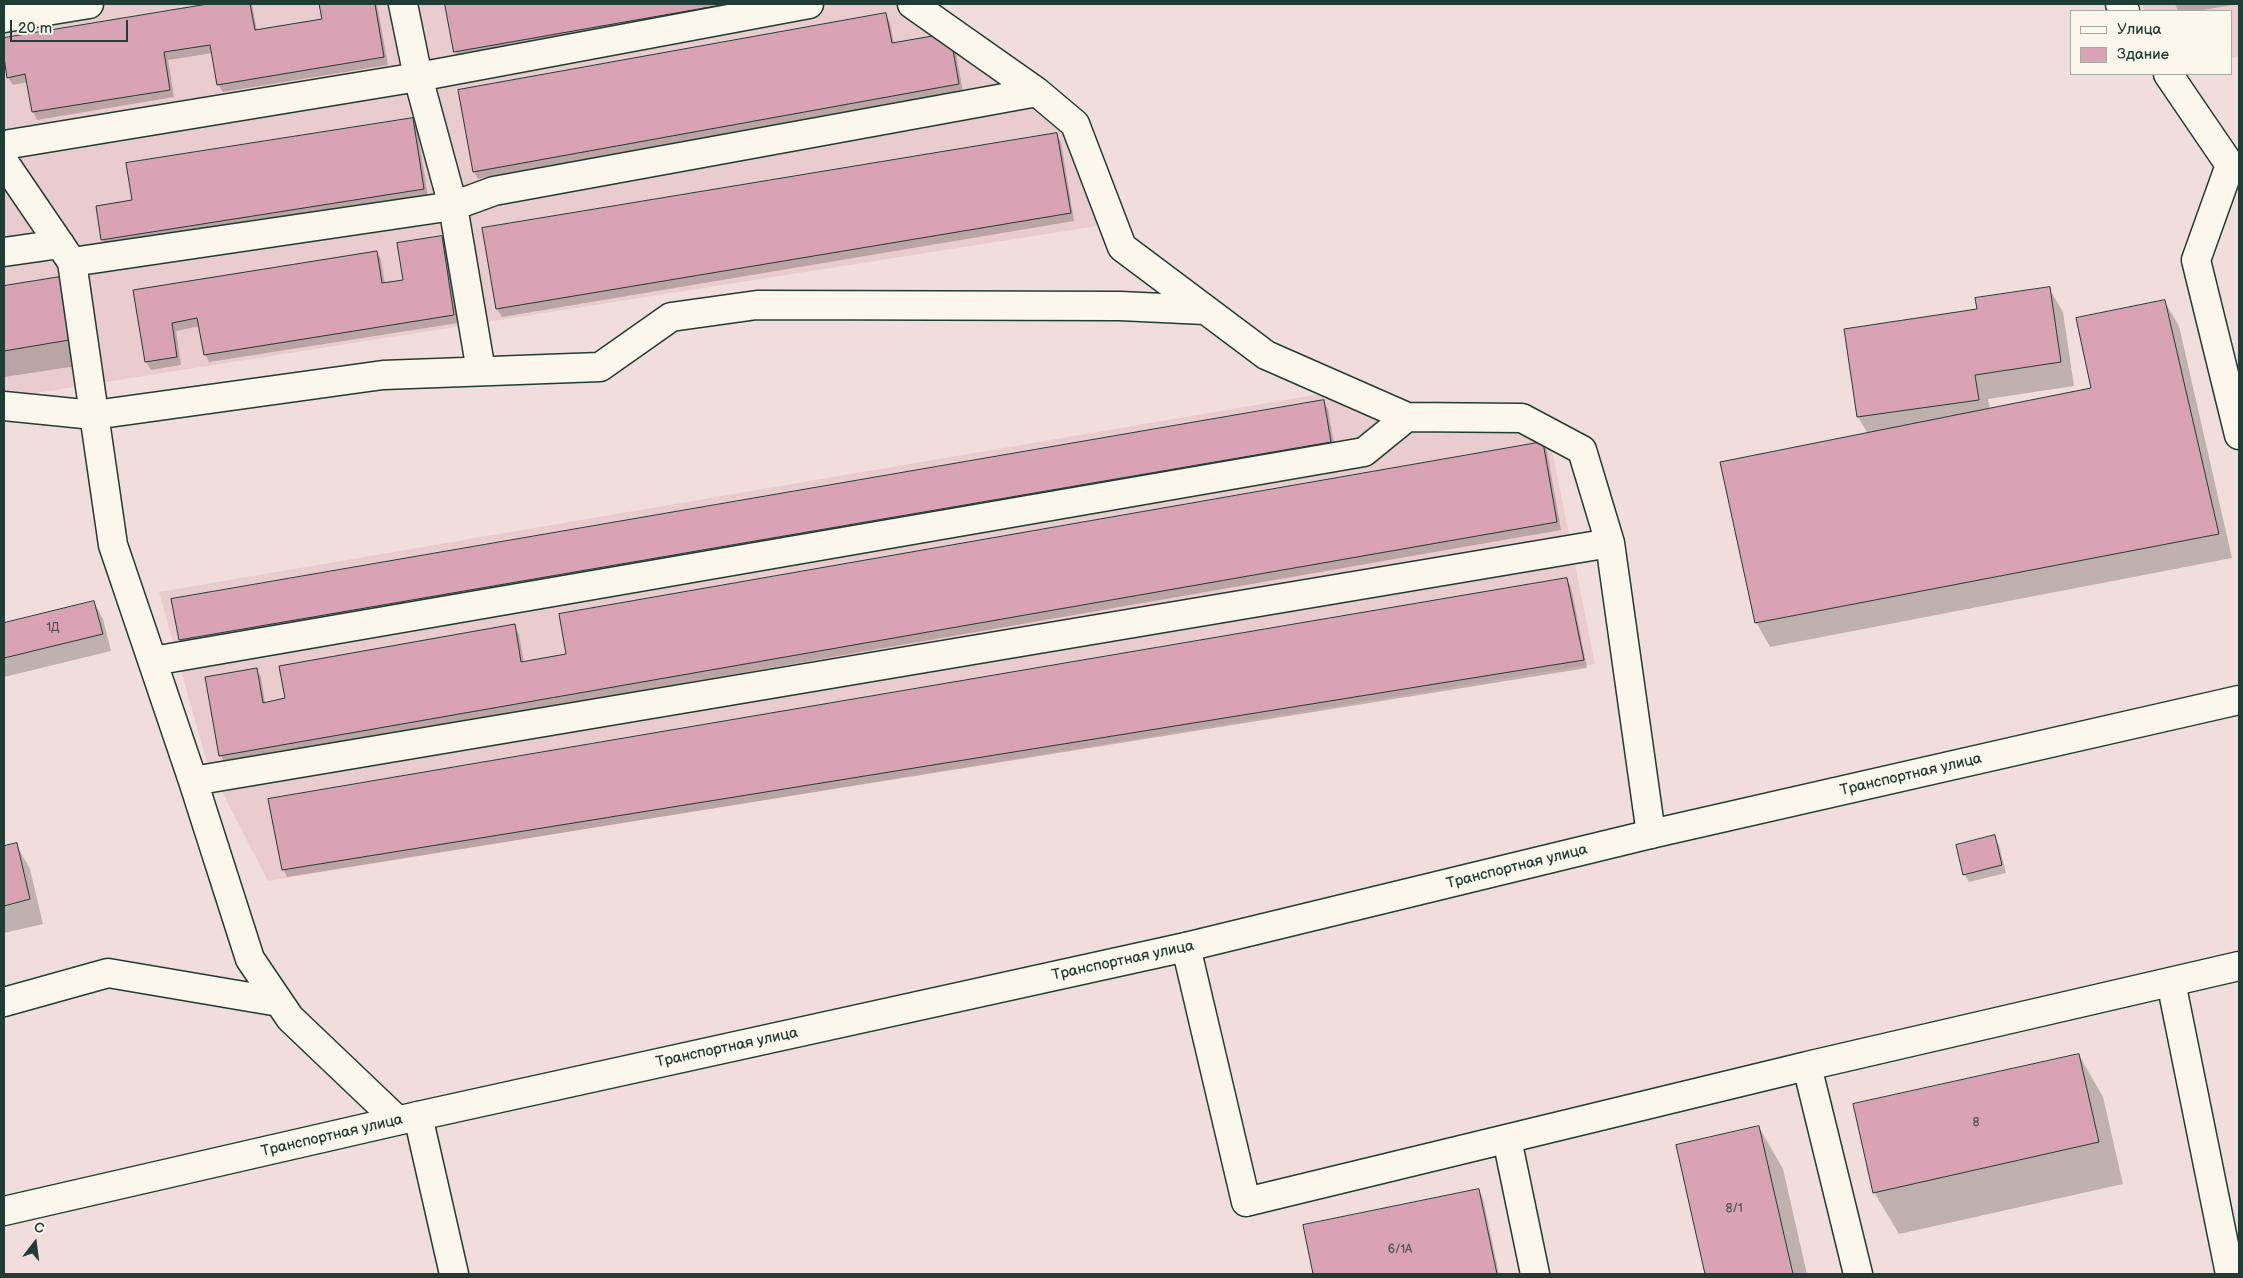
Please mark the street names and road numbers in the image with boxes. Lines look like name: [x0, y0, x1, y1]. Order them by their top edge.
street label: Транспортная улица: [1838, 750, 1984, 800]
street label: Транспортная улица: [1445, 841, 1589, 893]
street label: Транспортная улица: [1050, 937, 1196, 985]
street label: Транспортная улица: [654, 1024, 800, 1072]
street label: Транспортная улица: [259, 1111, 405, 1161]

